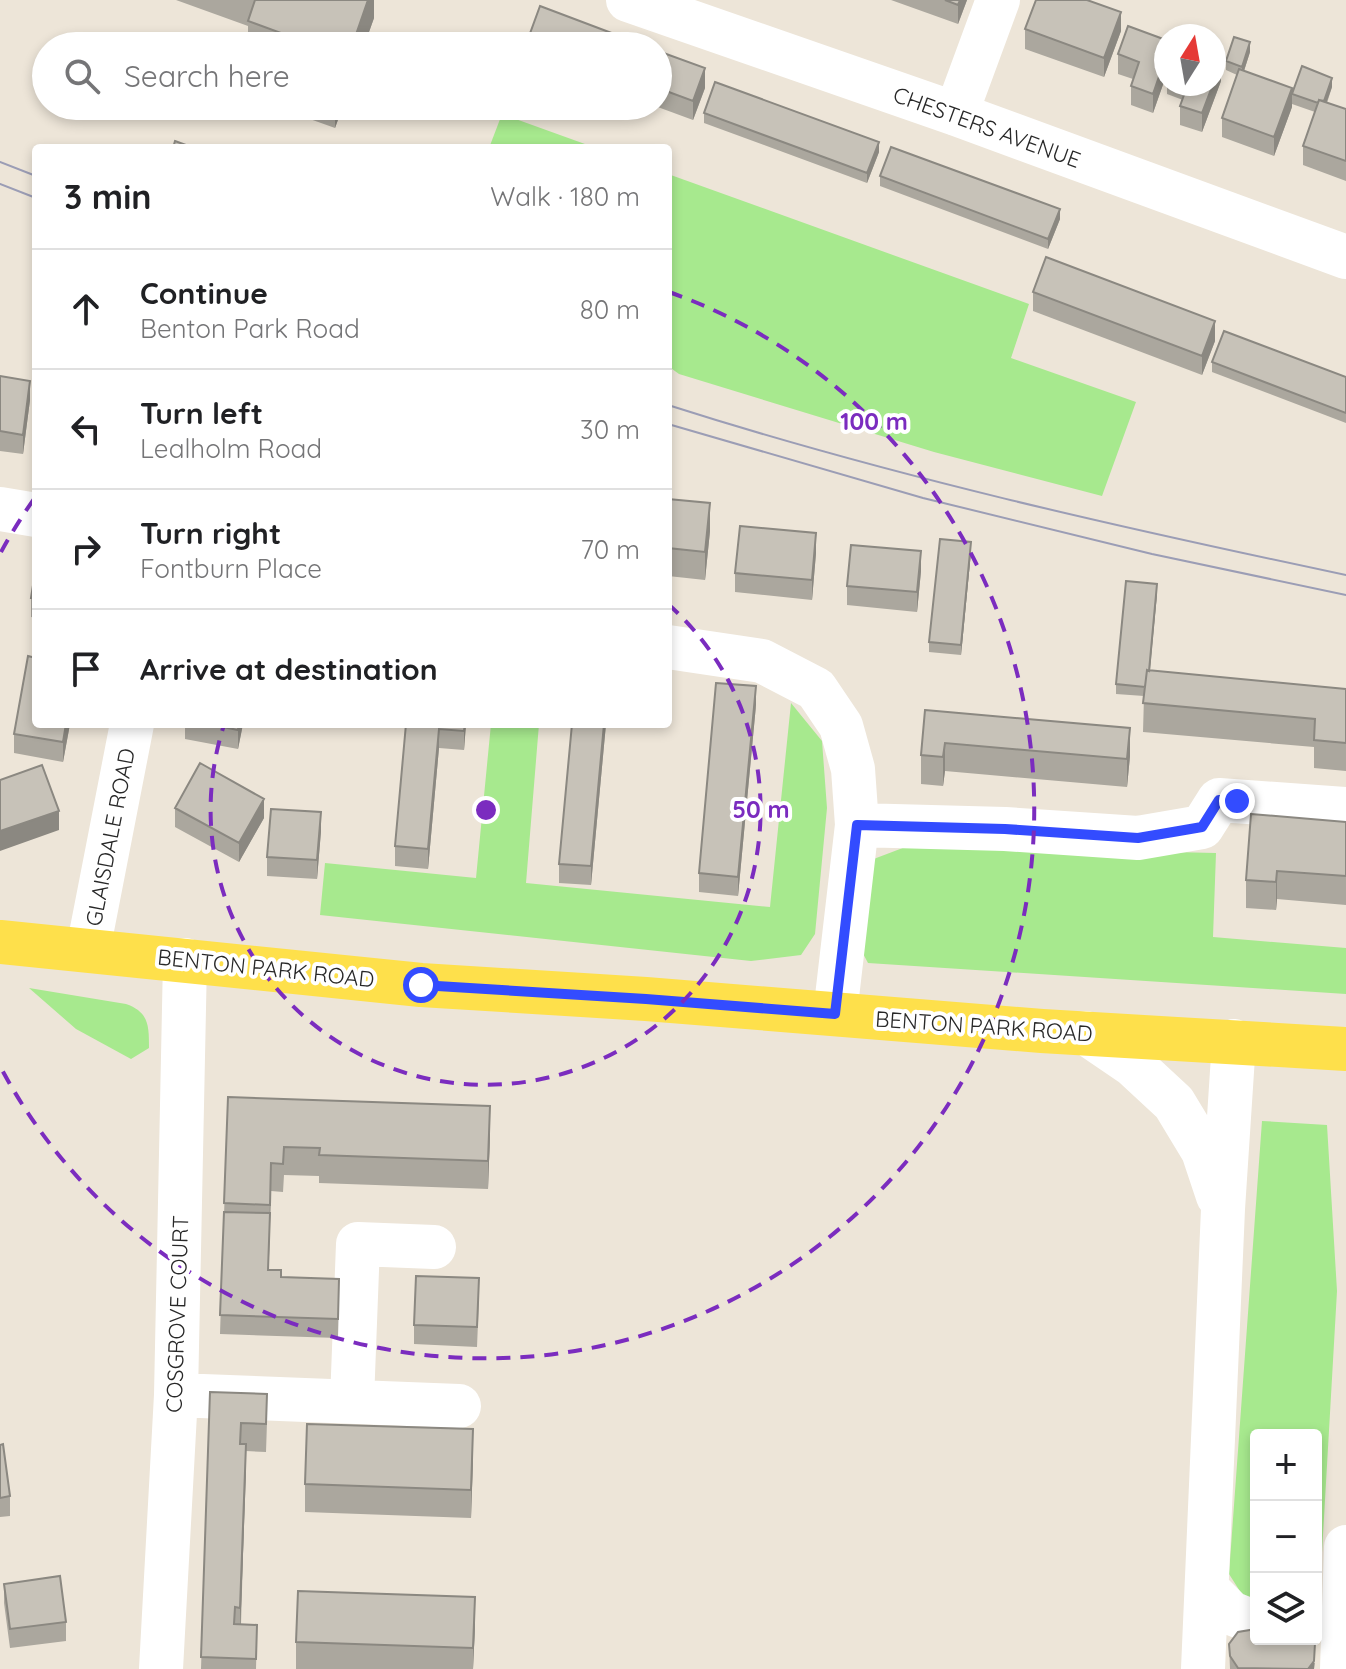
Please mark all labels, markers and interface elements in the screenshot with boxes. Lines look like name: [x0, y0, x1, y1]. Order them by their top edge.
north arrow: [1154, 24, 1226, 96]
search box: [32, 32, 672, 120]
icon: search: [60, 54, 104, 98]
text: Search here: [124, 57, 290, 95]
street label: CHESTERS AVENUE: [889, 80, 1085, 174]
text: 3 min: [64, 175, 151, 218]
text: Walk · 180 m: [490, 180, 640, 213]
text: Continue: [140, 274, 268, 312]
icon: ahead: [64, 287, 108, 331]
text: 80 m: [580, 293, 640, 326]
text: Benton Park Road: [140, 312, 360, 345]
text: Turn left: [140, 394, 263, 432]
text: 100 m: [840, 406, 908, 436]
icon: left: [64, 407, 108, 451]
text: 30 m: [580, 413, 640, 446]
text: Lealholm Road: [140, 432, 322, 465]
text: Turn right: [140, 514, 281, 552]
icon: right: [64, 527, 108, 571]
text: 70 m: [580, 533, 640, 566]
text: Fontburn Place: [140, 552, 322, 585]
icon: arrive: [64, 647, 108, 691]
text: Arrive at destination: [140, 650, 438, 688]
street label: GLAISDALE ROAD: [79, 746, 141, 928]
route end: [1219, 783, 1255, 819]
text: 50 m: [732, 794, 790, 824]
centre of rings: [472, 796, 500, 824]
street label: BENTON PARK ROAD: [156, 943, 376, 993]
route start: [403, 967, 439, 1003]
street label: BENTON PARK ROAD: [874, 1004, 1094, 1048]
street label: COSGROVE COURT: [160, 1215, 194, 1413]
map controls: [1250, 1429, 1322, 1645]
button: +: [1250, 1429, 1322, 1501]
button: −: [1250, 1501, 1322, 1573]
button: layers: [1250, 1573, 1322, 1645]

